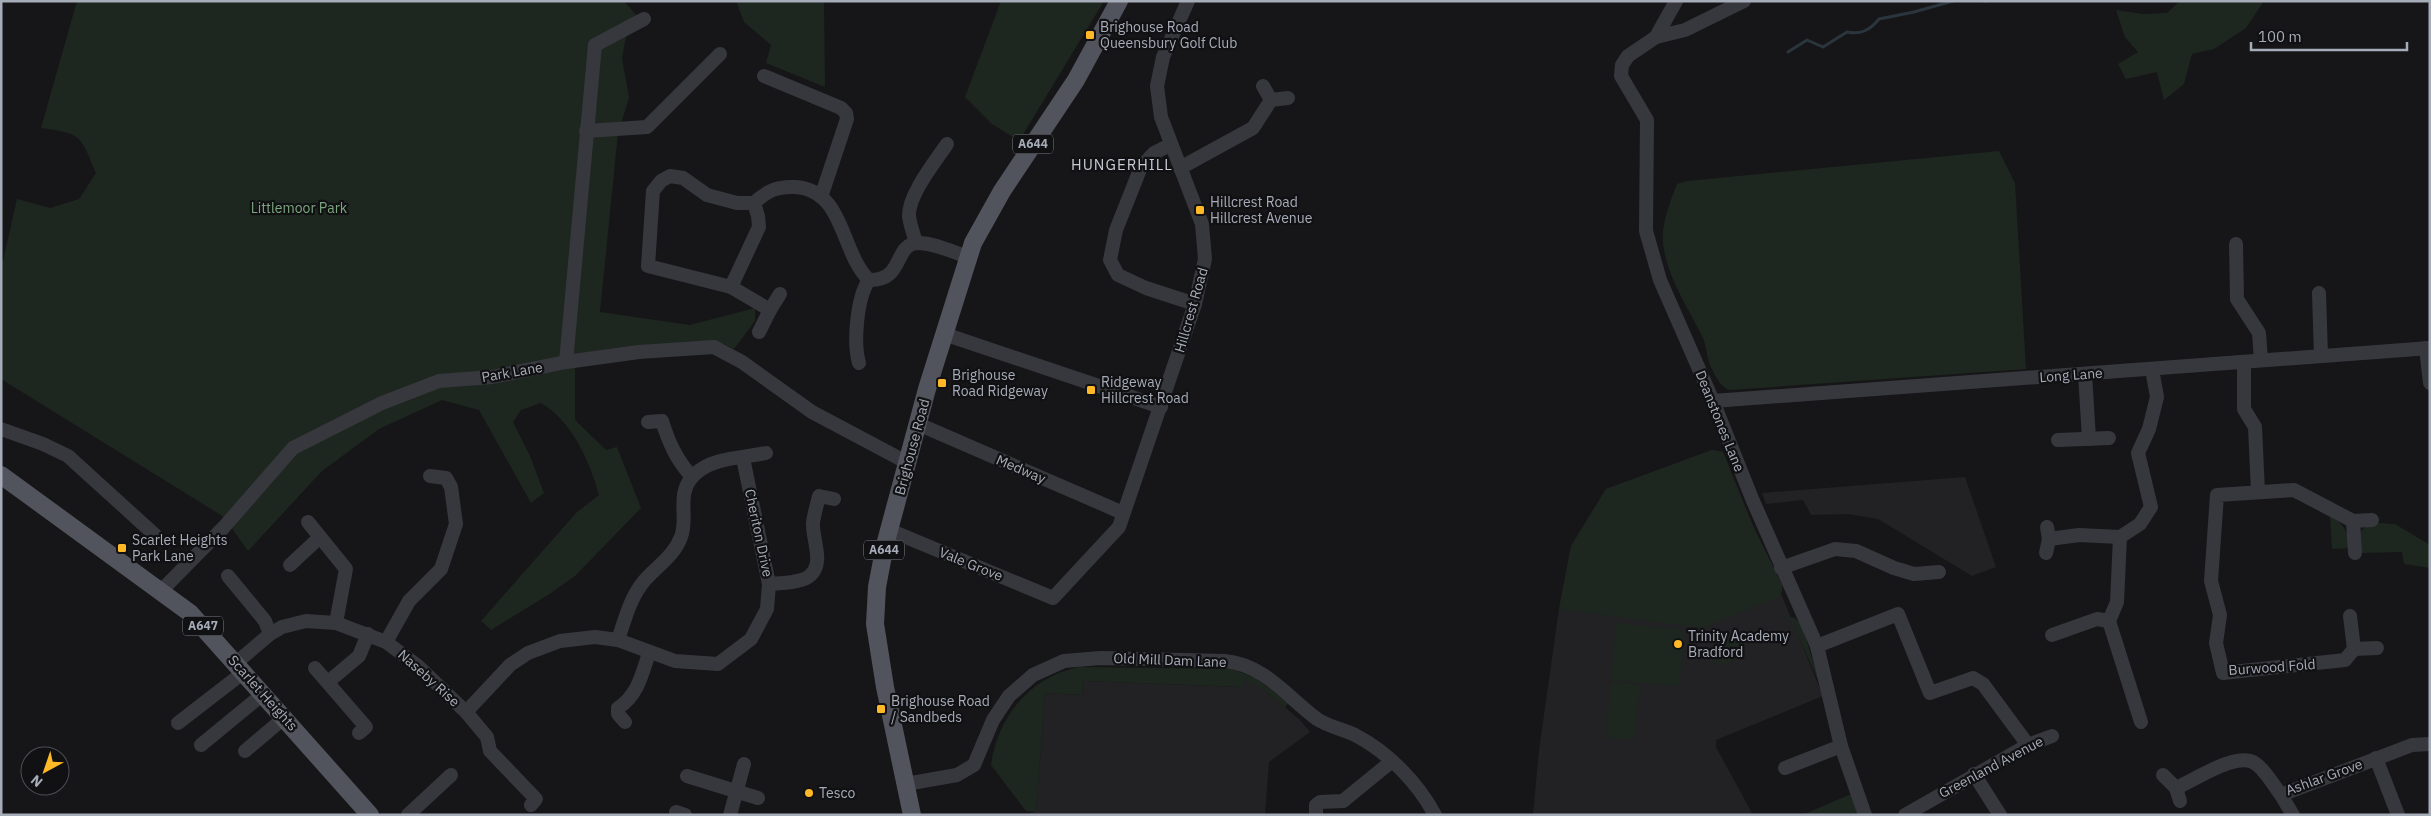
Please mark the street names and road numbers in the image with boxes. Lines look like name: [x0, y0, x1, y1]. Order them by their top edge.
road number: A644: [1013, 134, 1053, 154]
street label: Hillcrest Road: [1170, 265, 1212, 355]
street label: Park Lane: [480, 358, 544, 386]
street label: Long Lane: [2039, 364, 2104, 386]
street label: Deanstones Lane: [1691, 368, 1749, 475]
street label: Brighouse Road: [891, 397, 933, 497]
street label: Medway: [993, 451, 1049, 487]
street label: Cheriton Drive: [741, 487, 777, 579]
road number: A644: [864, 540, 904, 560]
street label: Vale Grove: [936, 543, 1006, 585]
road number: A647: [183, 616, 223, 636]
street label: Naseby Rise: [394, 645, 464, 711]
street label: Old Mill Dam Lane: [1113, 649, 1227, 671]
street label: Scarlet Heights: [224, 651, 302, 735]
street label: Burwood Fold: [2228, 655, 2316, 679]
street label: Greenland Avenue: [1936, 732, 2047, 802]
street label: Ashlar Grove: [2283, 755, 2365, 799]

